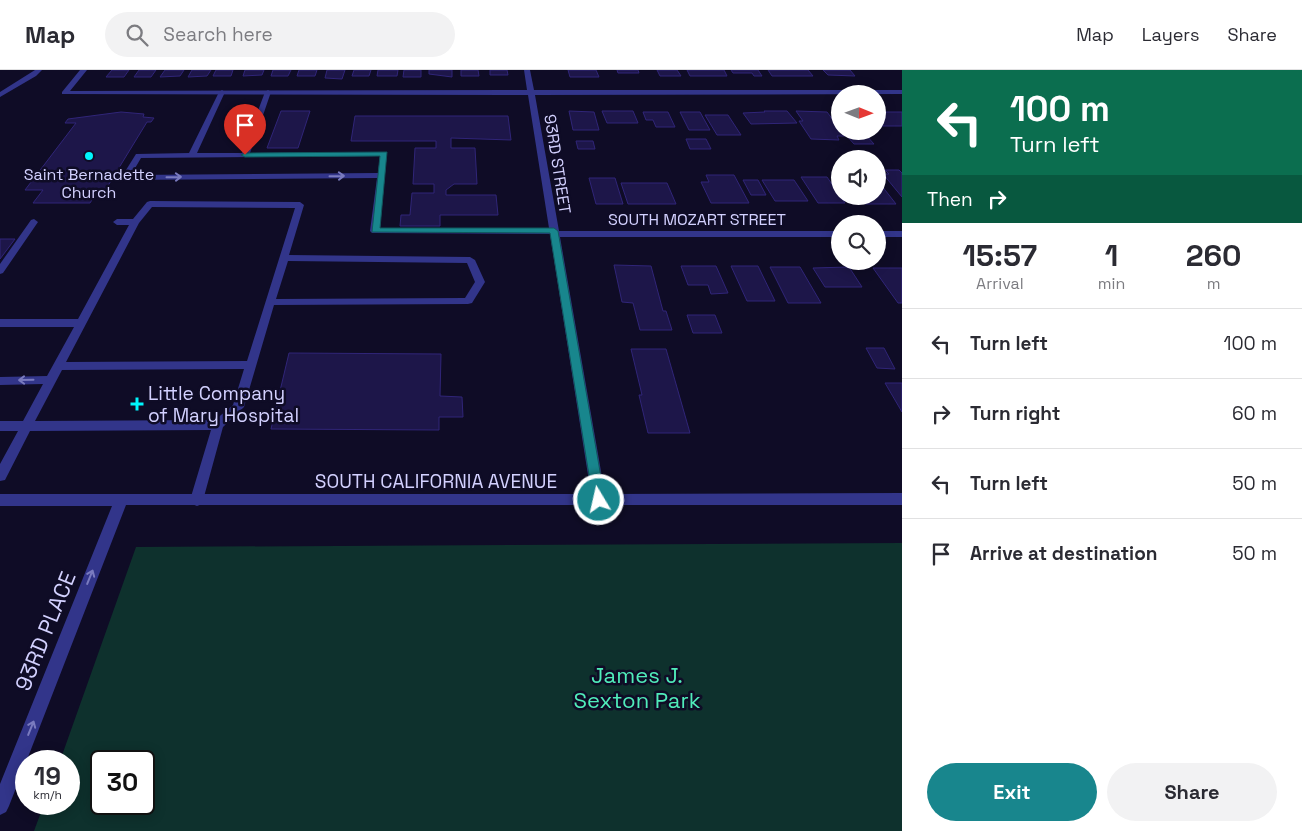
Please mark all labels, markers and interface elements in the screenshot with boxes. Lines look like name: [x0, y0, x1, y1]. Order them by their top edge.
search box: [105, 12, 455, 57]
text: Map: [25, 19, 75, 50]
icon: search: [123, 21, 151, 49]
text: Search here: [163, 22, 273, 47]
text: Map: [1076, 23, 1114, 46]
text: Layers: [1142, 23, 1199, 46]
text: Share: [1227, 23, 1277, 46]
north arrow: [831, 85, 886, 140]
map controls: [831, 85, 886, 270]
text: 100 m: [1010, 87, 1110, 131]
icon: left: [927, 90, 992, 155]
pin: [224, 104, 266, 155]
icon: arrive: [231, 111, 259, 139]
street label: 93RD STREET: [539, 113, 576, 215]
text: Turn left: [1010, 130, 1100, 158]
marker: Saint Bernadette Church: [83, 150, 95, 162]
button: sound: [831, 150, 886, 205]
place label: Saint Bernadette Church: [24, 164, 154, 203]
one-way arrow: [328, 171, 344, 181]
one-way arrow: [166, 172, 182, 182]
icon: right: [983, 185, 1011, 213]
text: Then: [927, 187, 973, 212]
street label: SOUTH MOZART STREET: [608, 209, 786, 230]
button: search: [831, 215, 886, 270]
text: 15:57: [962, 236, 1037, 275]
text: 1: [1105, 236, 1118, 275]
text: 260: [1186, 236, 1241, 275]
text: Arrival: [976, 273, 1024, 294]
text: min: [1098, 273, 1125, 294]
text: m: [1207, 273, 1220, 294]
icon: left: [927, 330, 955, 358]
text: Turn left: [970, 331, 1048, 356]
text: 100 m: [1223, 331, 1277, 356]
one-way arrow: [18, 375, 34, 385]
place label: Little Company of Mary Hospital: [148, 381, 299, 428]
marker: Little Company of Mary Hospital: [130, 397, 144, 411]
icon: right: [927, 400, 955, 428]
text: Turn right: [970, 401, 1060, 426]
text: 60 m: [1232, 401, 1277, 426]
street label: SOUTH CALIFORNIA AVENUE: [315, 469, 557, 494]
icon: left: [927, 470, 955, 498]
text: Turn left: [970, 471, 1048, 496]
text: 50 m: [1232, 471, 1277, 496]
position arrow: [572, 473, 624, 525]
icon: arrive: [927, 540, 955, 568]
text: Arrive at destination: [970, 541, 1158, 566]
text: 50 m: [1232, 541, 1277, 566]
street label: 93RD PLACE: [8, 567, 82, 695]
one-way arrow: [86, 570, 96, 585]
park label: James J. Sexton Park: [573, 661, 701, 714]
one-way arrow: [27, 721, 36, 736]
speed limit sign: 30: [90, 750, 155, 815]
text: 19: [34, 760, 61, 792]
button: Exit: [927, 763, 1097, 821]
button: Share: [1107, 763, 1277, 821]
text: km/h: [33, 787, 62, 803]

